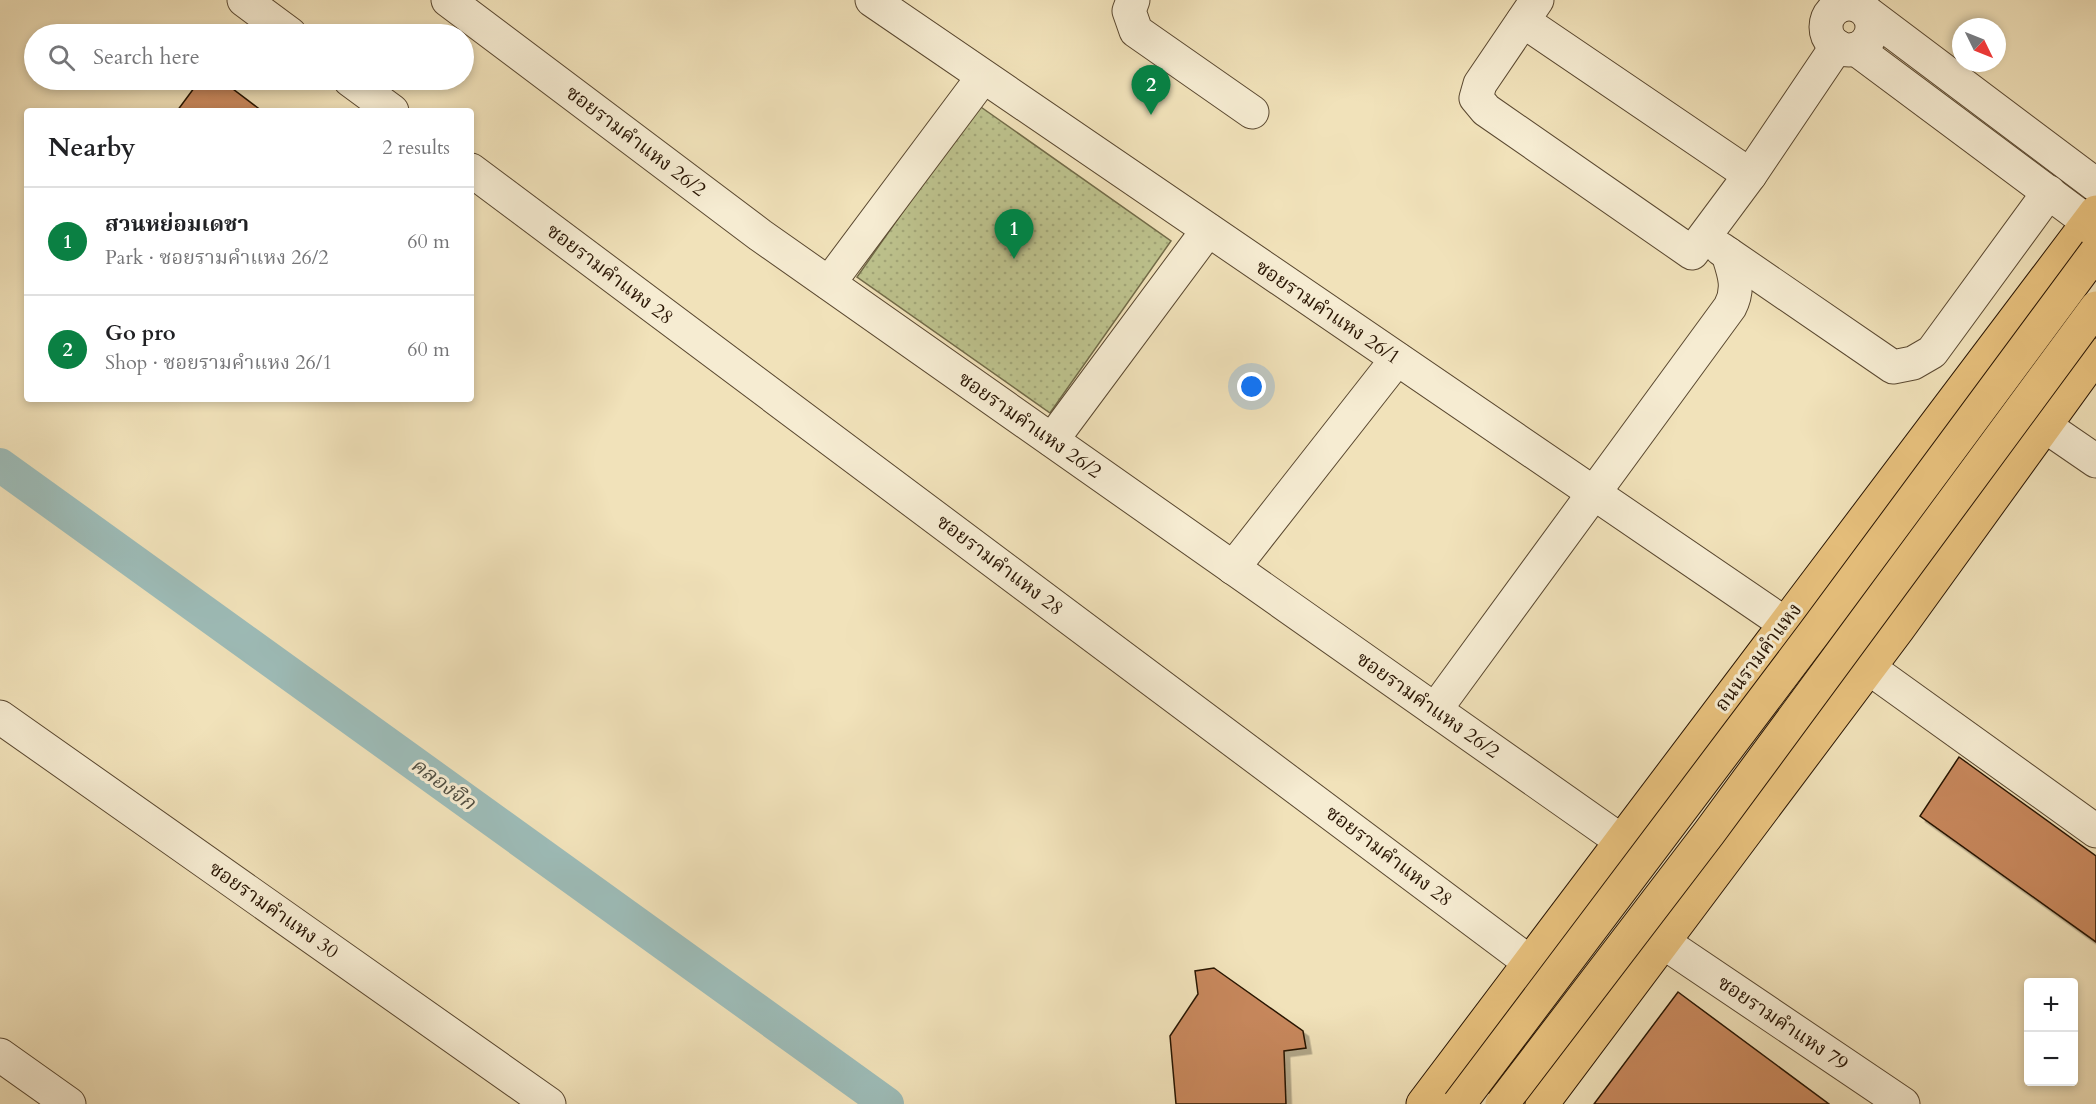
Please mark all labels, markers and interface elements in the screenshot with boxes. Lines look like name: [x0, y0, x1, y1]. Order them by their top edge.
north arrow: [1952, 18, 2006, 72]
search box: [24, 24, 474, 90]
icon: search: [45, 41, 78, 74]
text: Search here: [93, 42, 200, 72]
pin: 2: [1132, 66, 1170, 115]
street label: ซอยรามคำแหง 26/2: [560, 79, 712, 203]
text: Nearby: [48, 130, 136, 165]
text: 2 results: [382, 134, 450, 161]
text: สวนหย่อมเดชา: [105, 209, 249, 239]
pin: 1: [994, 210, 1034, 259]
street label: ซอยรามคำแหง 28: [541, 217, 679, 331]
text: 1: [62, 228, 73, 255]
text: 60 m: [407, 228, 450, 255]
text: Park · ซอยรามคำแหง 26/2: [105, 244, 329, 271]
street label: ซอยรามคำแหง 26/1: [1250, 253, 1406, 371]
text: Go pro: [105, 318, 176, 348]
text: 2: [62, 336, 73, 363]
text: 60 m: [407, 336, 450, 363]
text: Shop · ซอยรามคำแหง 26/1: [105, 349, 333, 376]
street label: ซอยรามคำแหง 26/2: [953, 365, 1107, 485]
your location: [1237, 372, 1266, 401]
street label: ซอยรามคำแหง 28: [931, 508, 1069, 622]
street label: ถนนรามคำแหง: [1708, 597, 1808, 717]
street label: ซอยรามคำแหง 26/2: [1351, 645, 1505, 765]
water label: คลองจิก: [405, 751, 482, 818]
street label: ซอยรามคำแหง 28: [1320, 799, 1458, 913]
street label: ซอยรามคำแหง 30: [204, 855, 344, 965]
street label: ซอยรามคำแหง 79: [1712, 969, 1854, 1077]
map controls: [2024, 978, 2078, 1086]
button: +: [2024, 978, 2078, 1032]
button: −: [2024, 1032, 2078, 1086]

